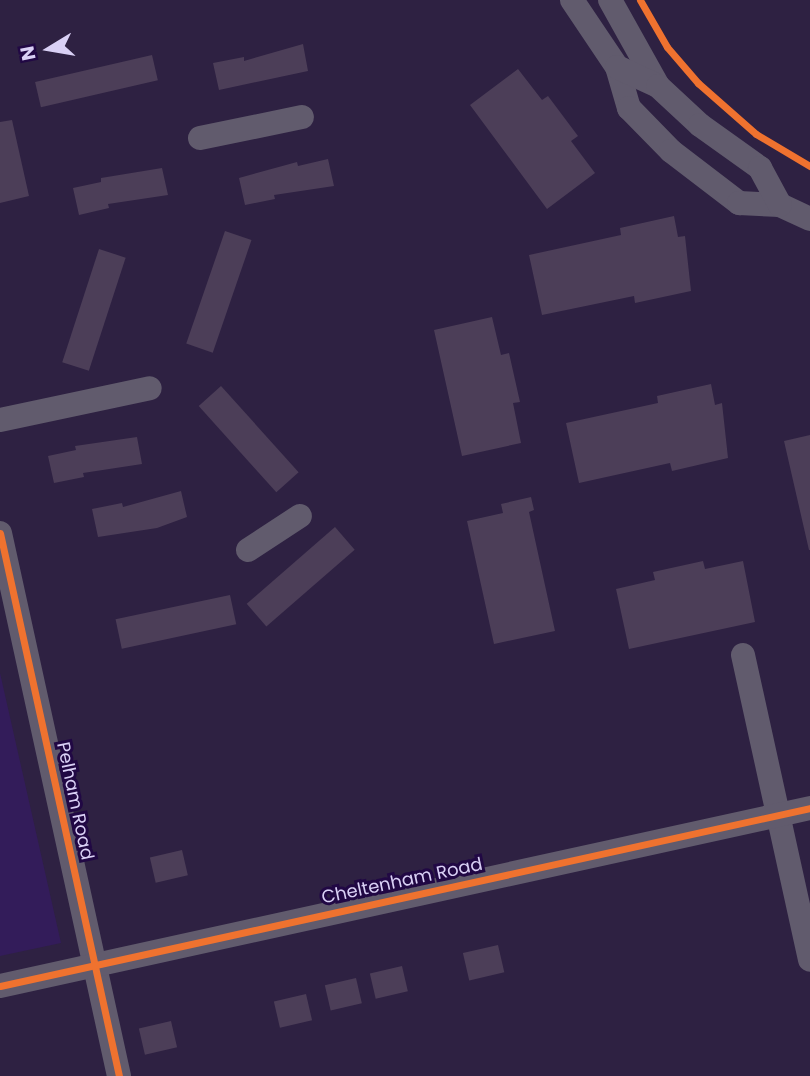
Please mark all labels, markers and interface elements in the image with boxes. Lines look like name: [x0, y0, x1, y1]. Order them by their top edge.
north arrow: [14, 14, 84, 84]
text: N: [13, 44, 43, 63]
street label: Pelham Road: [52, 740, 98, 862]
street label: Cheltenham Road: [320, 853, 484, 909]

